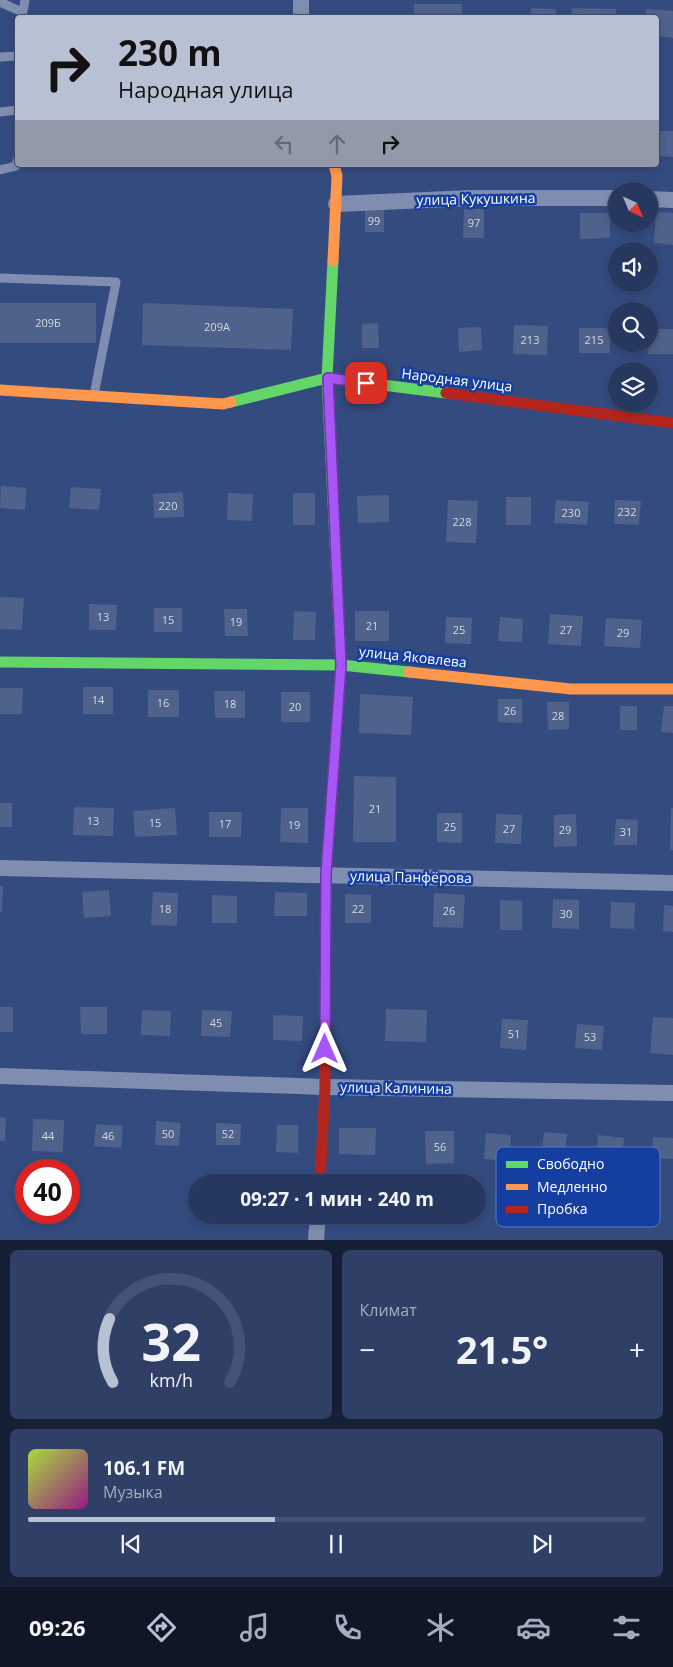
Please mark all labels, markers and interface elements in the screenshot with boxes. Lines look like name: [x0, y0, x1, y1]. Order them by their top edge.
text: 230 m: [118, 29, 222, 76]
icon: right: [35, 35, 100, 100]
text: Народная улица: [118, 74, 293, 104]
icon: left: [270, 130, 298, 158]
icon: ahead: [323, 130, 351, 158]
icon: right: [376, 130, 404, 158]
north arrow: [608, 182, 658, 232]
map controls: [608, 182, 658, 412]
street label: улица Кукушкина: [416, 188, 536, 209]
house number: 99: [368, 213, 380, 228]
house number: 97: [468, 215, 480, 230]
button: sound: [608, 242, 658, 292]
button: search: [608, 302, 658, 352]
house number: 209Б: [35, 315, 61, 330]
house number: 209А: [204, 319, 230, 334]
house number: 213: [521, 332, 539, 347]
house number: 215: [585, 332, 603, 347]
pin: [345, 362, 387, 404]
button: layers: [608, 362, 658, 412]
street label: Народная улица: [400, 363, 514, 396]
icon: arrive: [352, 369, 380, 397]
house number: 220: [159, 498, 177, 513]
house number: 232: [618, 504, 636, 519]
house number: 230: [562, 505, 580, 520]
house number: 228: [453, 514, 471, 529]
house number: 13: [97, 609, 109, 624]
house number: 15: [162, 612, 174, 627]
house number: 19: [230, 614, 242, 629]
house number: 21: [366, 618, 378, 633]
house number: 25: [453, 622, 465, 637]
house number: 27: [560, 622, 572, 637]
house number: 29: [617, 625, 629, 640]
street label: улица Яковлева: [358, 641, 468, 672]
house number: 14: [92, 692, 105, 707]
house number: 16: [157, 695, 169, 710]
house number: 18: [224, 696, 236, 711]
house number: 20: [289, 699, 301, 714]
house number: 26: [504, 703, 516, 718]
house number: 28: [552, 708, 564, 723]
house number: 21: [369, 801, 381, 816]
house number: 13: [87, 813, 99, 828]
house number: 15: [149, 815, 161, 830]
house number: 17: [219, 816, 231, 831]
house number: 19: [288, 817, 300, 832]
house number: 25: [444, 819, 456, 834]
house number: 27: [503, 821, 515, 836]
house number: 29: [559, 822, 571, 837]
house number: 31: [620, 824, 632, 839]
street label: улица Панфёрова: [350, 866, 472, 887]
house number: 18: [159, 901, 171, 916]
house number: 22: [352, 901, 364, 916]
house number: 26: [443, 903, 455, 918]
house number: 30: [560, 906, 572, 921]
house number: 45: [210, 1015, 222, 1030]
position arrow: [298, 1022, 350, 1074]
house number: 51: [508, 1026, 520, 1041]
house number: 53: [584, 1029, 596, 1044]
street label: улица Калинина: [340, 1077, 452, 1098]
house number: 50: [162, 1126, 174, 1141]
house number: 52: [222, 1126, 234, 1141]
house number: 44: [42, 1128, 55, 1143]
house number: 46: [102, 1128, 114, 1143]
house number: 56: [434, 1139, 446, 1154]
legend: [496, 1147, 660, 1227]
text: Свободно: [537, 1154, 604, 1173]
speed limit sign: 40: [15, 1159, 80, 1224]
text: Медленно: [537, 1177, 608, 1196]
text: 09:27 · 1 мин · 240 m: [240, 1186, 434, 1212]
text: Пробка: [537, 1199, 588, 1218]
text: Климат: [360, 1299, 417, 1321]
text: 32: [141, 1305, 200, 1376]
text: 21.5°: [456, 1323, 548, 1375]
text: −: [360, 1330, 376, 1368]
text: +: [629, 1330, 645, 1368]
text: km/h: [149, 1368, 192, 1392]
text: 106.1 FM: [103, 1455, 185, 1481]
text: Музыка: [103, 1481, 163, 1503]
icon: previous: [117, 1530, 145, 1558]
icon: pause: [322, 1530, 350, 1558]
icon: next: [528, 1530, 556, 1558]
icon: directions: [144, 1610, 179, 1645]
icon: music: [237, 1610, 272, 1645]
icon: phone: [330, 1610, 365, 1645]
icon: climate: [423, 1610, 458, 1645]
icon: car: [516, 1610, 551, 1645]
icon: filters: [609, 1610, 644, 1645]
text: 09:26: [29, 1612, 86, 1642]

